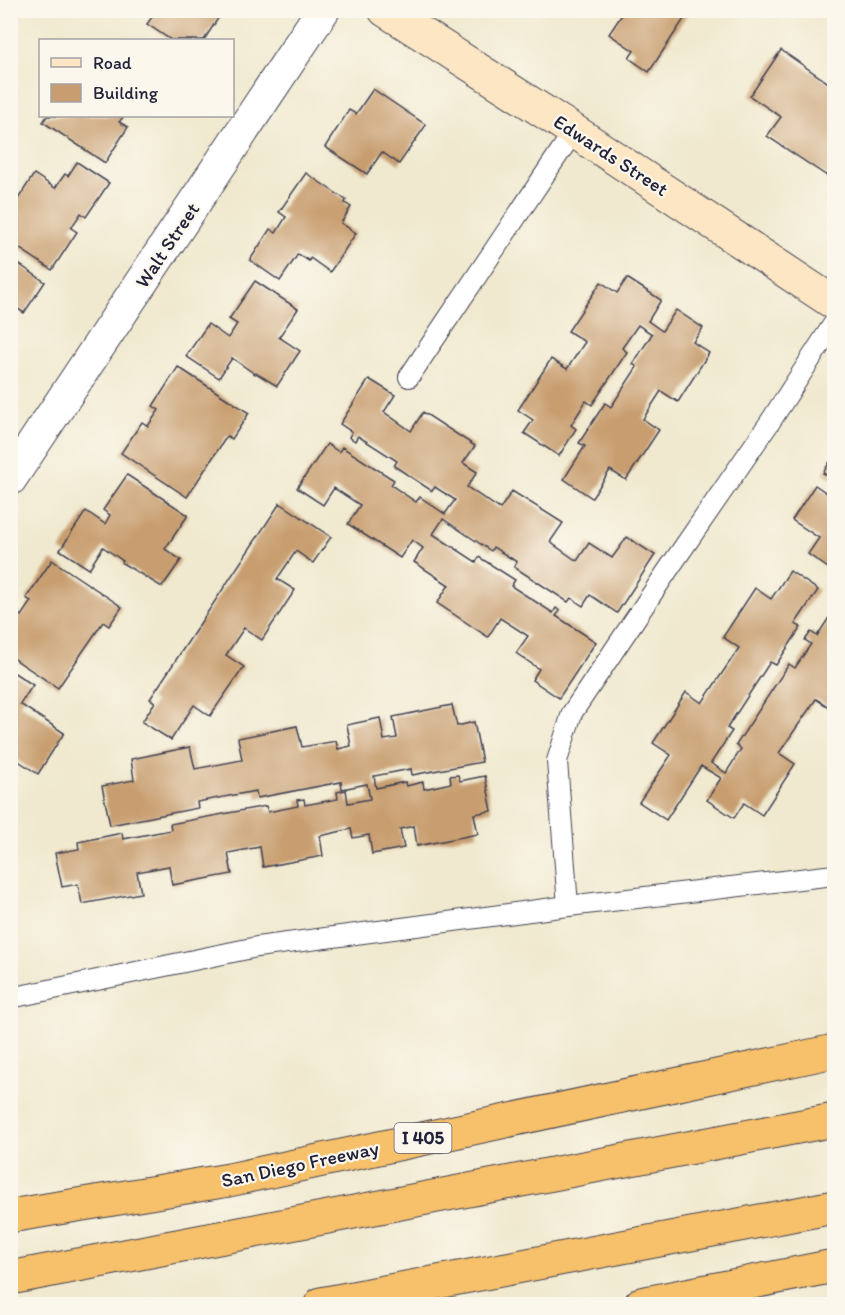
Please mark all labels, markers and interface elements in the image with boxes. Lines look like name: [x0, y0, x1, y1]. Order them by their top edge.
legend: [39, 39, 234, 117]
text: Road: [93, 52, 132, 74]
text: Building: [93, 82, 159, 104]
street label: Edwards Street: [549, 109, 673, 201]
street label: Walt Street: [130, 197, 205, 292]
road number: I 405: [394, 1123, 452, 1153]
street label: San Diego Freeway: [219, 1135, 382, 1192]

